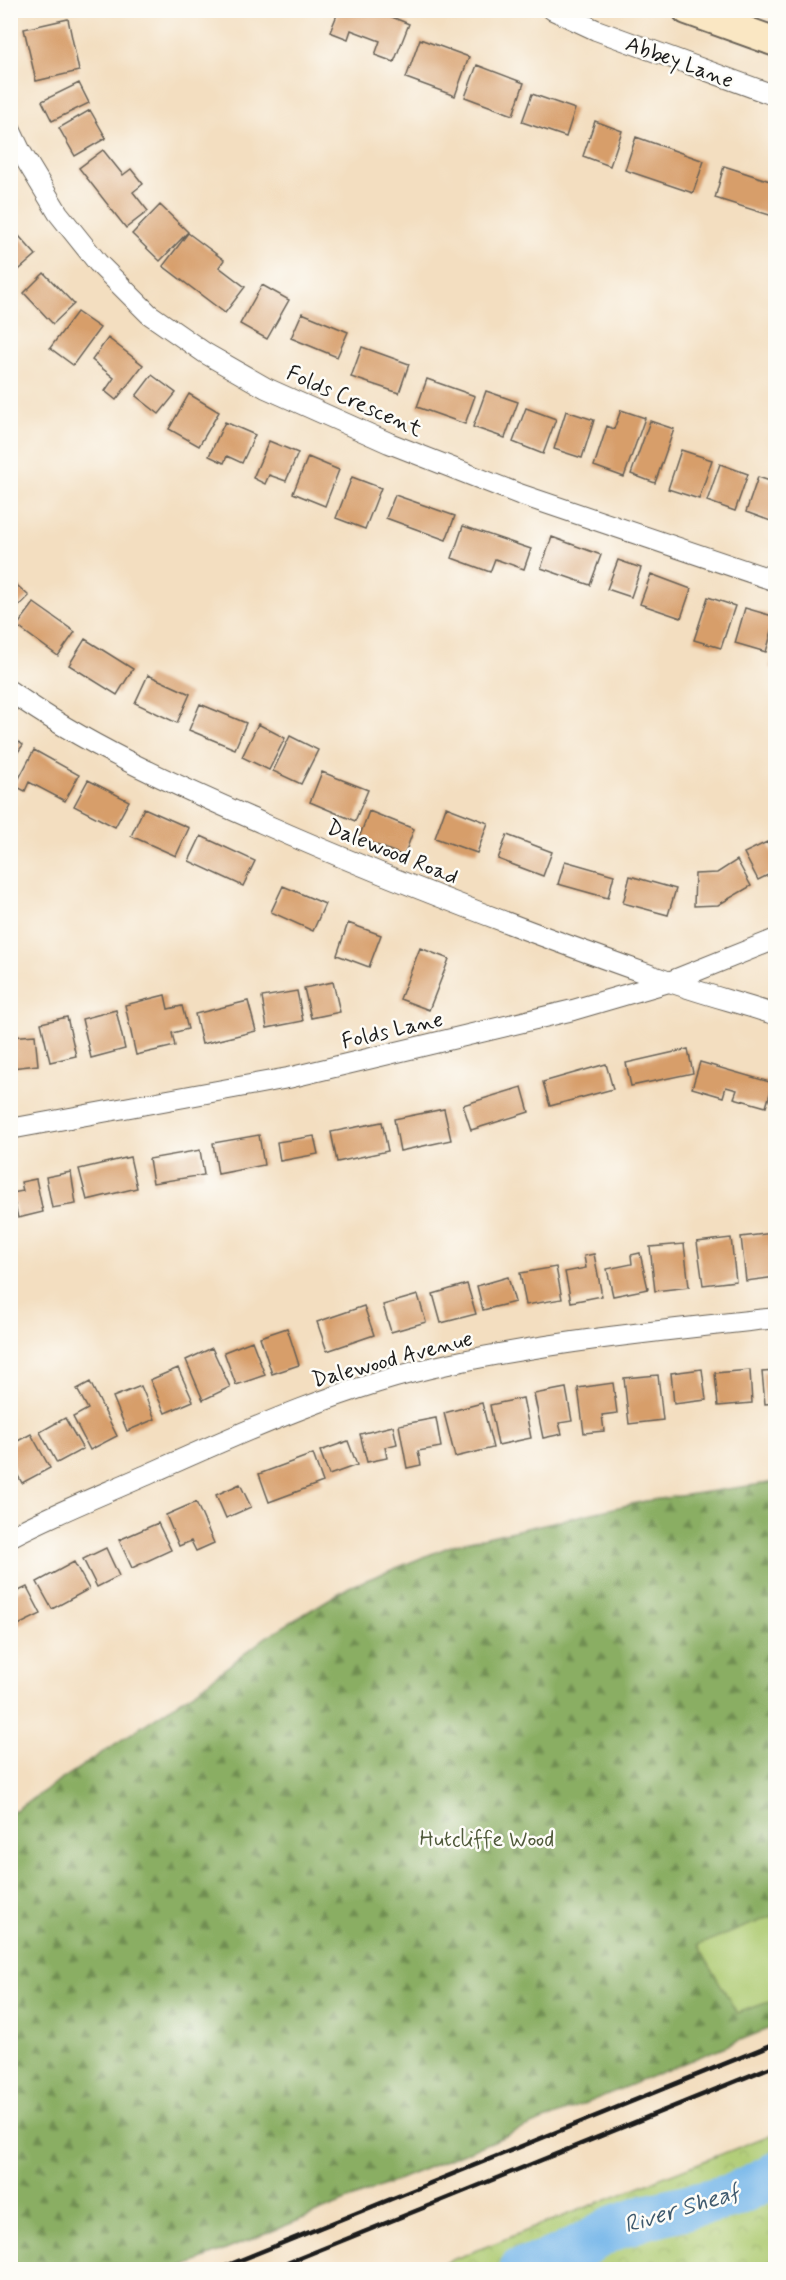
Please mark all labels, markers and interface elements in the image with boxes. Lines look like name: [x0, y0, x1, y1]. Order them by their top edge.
street label: Abbey Lane: [622, 30, 737, 95]
street label: Folds Crescent: [282, 359, 426, 444]
street label: Dalewood Road: [323, 814, 462, 892]
street label: Folds Lane: [339, 1006, 446, 1056]
street label: Dalewood Avenue: [309, 1325, 476, 1395]
park label: Hutcliffe Wood: [420, 1826, 554, 1854]
water label: River Sheaf: [620, 2177, 745, 2242]

